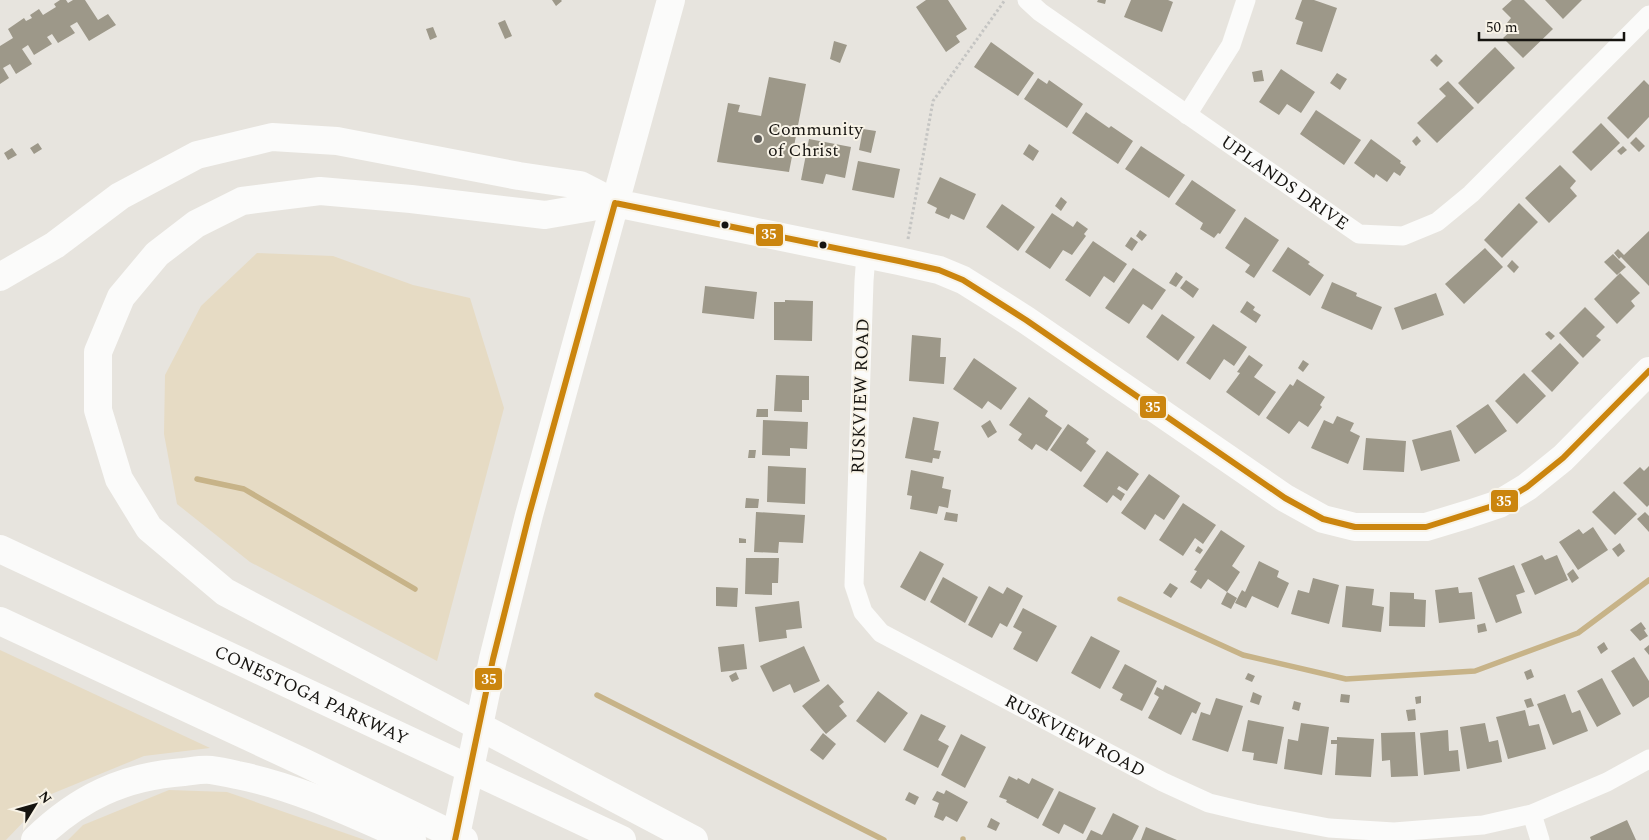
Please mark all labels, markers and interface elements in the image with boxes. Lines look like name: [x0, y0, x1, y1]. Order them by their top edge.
scale bar: [1479, 10, 1624, 42]
text: 50 m: [1486, 16, 1518, 39]
place label: Community of Christ: [768, 116, 864, 164]
street label: UPLANDS DRIVE: [1215, 129, 1354, 237]
marker: Community of Christ: [752, 133, 764, 145]
unlabelled marker: [720, 220, 730, 230]
line badge: 35: [755, 223, 784, 247]
text: 35: [761, 224, 777, 245]
unlabelled marker: [818, 240, 828, 250]
street label: RUSKVIEW ROAD: [844, 318, 877, 474]
line badge: 35: [1139, 395, 1167, 419]
text: 35: [1145, 397, 1161, 418]
line badge: 35: [1490, 489, 1519, 513]
text: 35: [1496, 491, 1512, 512]
street label: CONESTOGA PARKWAY: [210, 638, 413, 752]
line badge: 35: [474, 667, 503, 691]
text: 35: [481, 669, 497, 690]
street label: RUSKVIEW ROAD: [1000, 688, 1150, 784]
north arrow: [10, 780, 60, 830]
text: N: [33, 787, 57, 808]

